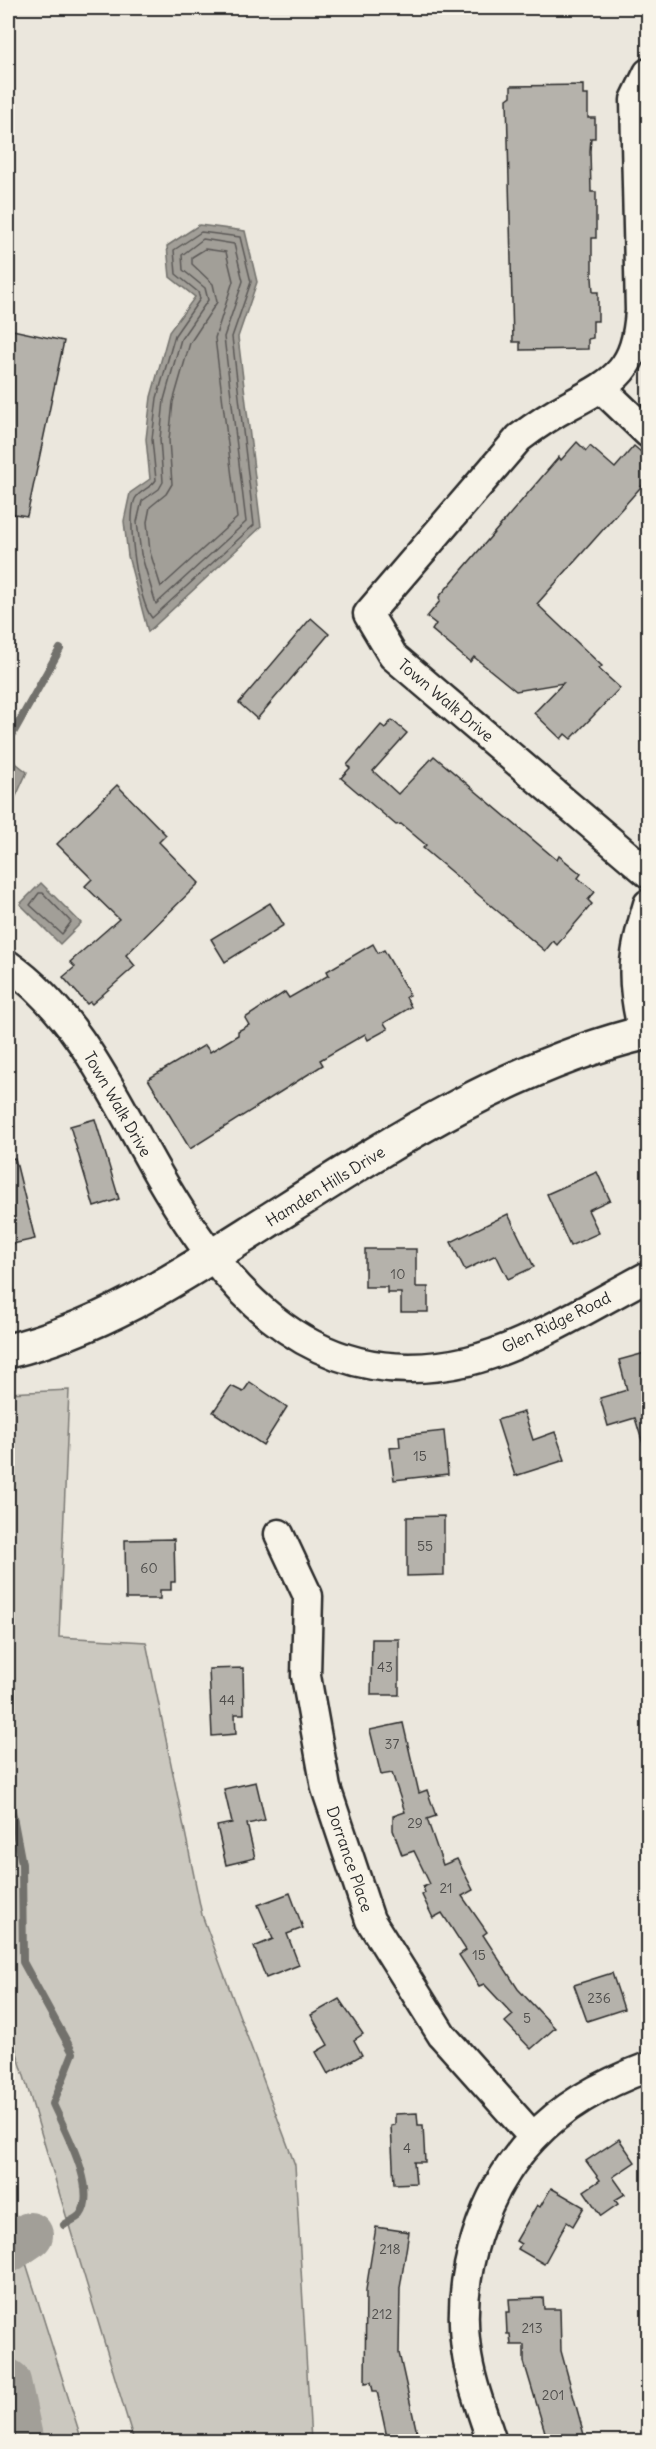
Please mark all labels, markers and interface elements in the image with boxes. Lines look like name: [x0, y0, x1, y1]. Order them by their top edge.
street label: Town Walk Drive: [394, 654, 498, 746]
street label: Town Walk Drive: [80, 1048, 156, 1160]
street label: Hamden Hills Drive: [262, 1141, 388, 1231]
house number: 10: [391, 1265, 405, 1283]
street label: Glen Ridge Road: [498, 1287, 614, 1357]
house number: 15: [413, 1447, 427, 1465]
house number: 55: [417, 1537, 433, 1555]
house number: 60: [140, 1559, 158, 1577]
house number: 43: [377, 1658, 393, 1676]
house number: 44: [219, 1691, 235, 1709]
house number: 37: [385, 1735, 400, 1753]
street label: Dorrance Place: [323, 1803, 377, 1915]
house number: 29: [407, 1814, 423, 1832]
house number: 21: [439, 1879, 453, 1897]
house number: 15: [472, 1946, 486, 1964]
house number: 236: [587, 1989, 611, 2007]
house number: 5: [523, 2009, 531, 2027]
house number: 4: [403, 2139, 411, 2157]
house number: 218: [379, 2240, 401, 2258]
house number: 212: [372, 2305, 393, 2323]
house number: 213: [521, 2319, 543, 2337]
house number: 201: [542, 2386, 564, 2404]

